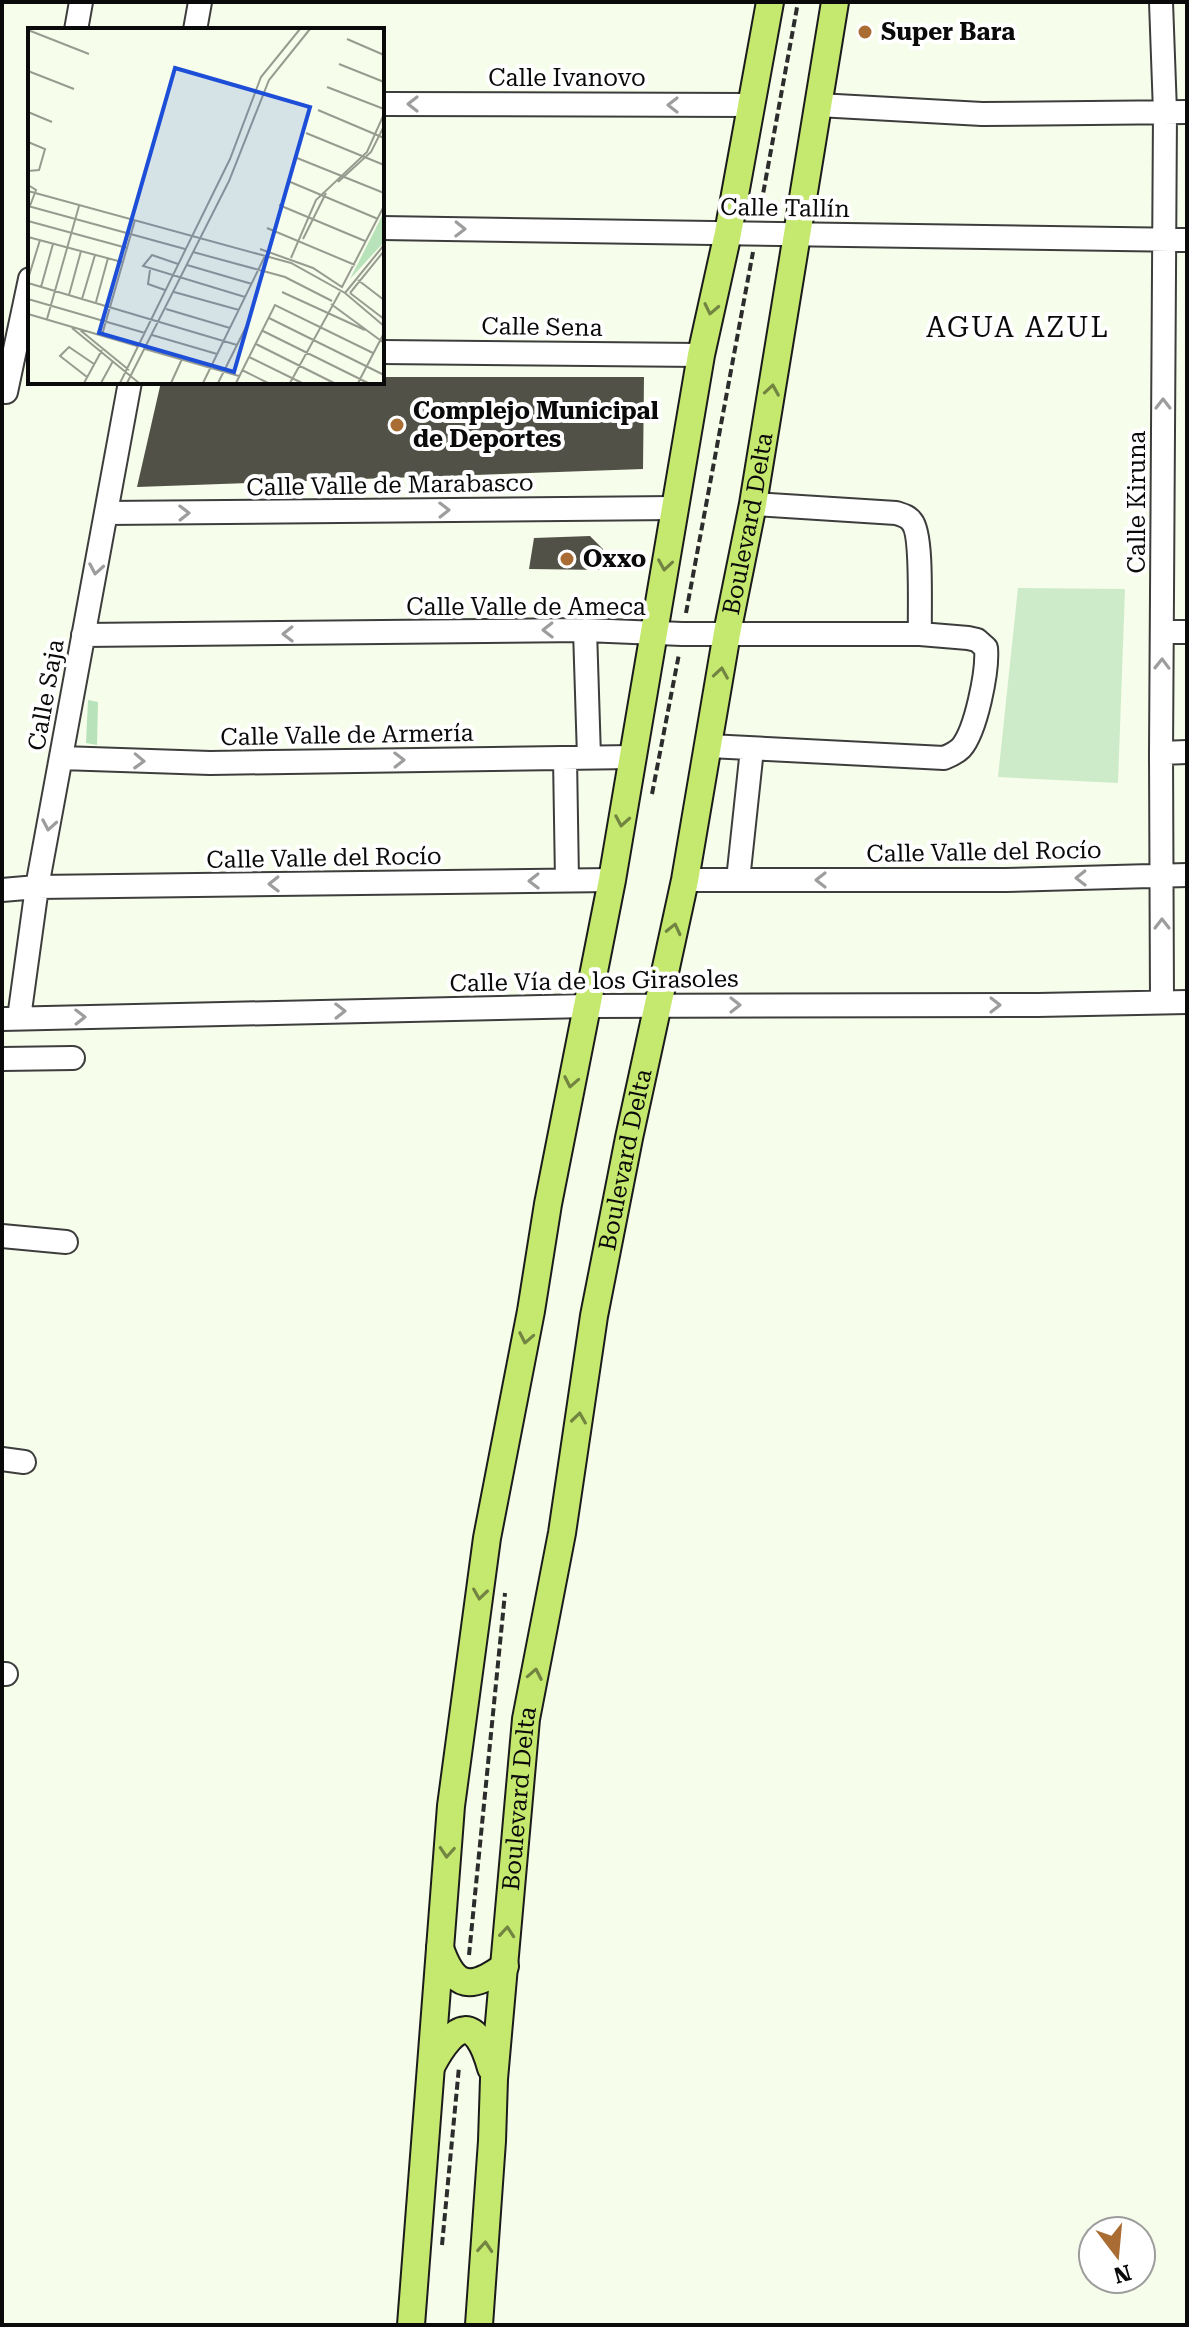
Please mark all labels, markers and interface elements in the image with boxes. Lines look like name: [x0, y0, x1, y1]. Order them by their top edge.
place label: Super Bara: [881, 18, 1015, 46]
marker: Super Bara: [856, 23, 874, 41]
inset map: [28, 28, 384, 384]
street label: Calle Ivanovo: [488, 64, 646, 92]
one-way arrow: [406, 95, 419, 113]
one-way arrow: [666, 96, 679, 114]
street label: Calle Tallín: [720, 193, 850, 223]
one-way arrow: [454, 220, 467, 238]
one-way arrow: [703, 302, 720, 316]
district label: AGUA AZUL: [926, 311, 1110, 344]
street label: Calle Sena: [481, 312, 603, 342]
one-way arrow: [763, 383, 780, 397]
place label: Complejo Municipal de Deportes: [413, 397, 659, 453]
one-way arrow: [1154, 397, 1172, 410]
marker: Complejo Municipal de Deportes: [388, 416, 406, 434]
street label: Boulevard Delta: [717, 431, 778, 617]
street label: Calle Kiruna: [1123, 431, 1151, 573]
street label: Calle Valle de Marabasco: [246, 468, 534, 502]
one-way arrow: [438, 501, 451, 519]
one-way arrow: [178, 504, 191, 521]
place label: Oxxo: [583, 545, 646, 573]
marker: Oxxo: [558, 550, 576, 568]
one-way arrow: [658, 558, 675, 572]
one-way arrow: [88, 562, 105, 576]
street label: Calle Valle de Ameca: [406, 593, 646, 621]
one-way arrow: [541, 621, 554, 639]
one-way arrow: [281, 625, 294, 643]
street label: Calle Saja: [22, 637, 70, 753]
one-way arrow: [1153, 657, 1171, 670]
one-way arrow: [711, 666, 728, 680]
street label: Calle Valle de Armería: [220, 719, 474, 751]
one-way arrow: [393, 751, 406, 769]
one-way arrow: [133, 752, 146, 769]
one-way arrow: [614, 815, 631, 828]
one-way arrow: [41, 818, 58, 831]
street label: Calle Valle del Rocío: [866, 836, 1102, 868]
street label: Calle Valle del Rocío: [206, 842, 442, 874]
one-way arrow: [1074, 869, 1087, 886]
one-way arrow: [814, 871, 827, 889]
one-way arrow: [527, 872, 540, 890]
one-way arrow: [267, 875, 280, 893]
one-way arrow: [1153, 917, 1171, 930]
one-way arrow: [665, 923, 682, 936]
street label: Calle Vía de los Girasoles: [449, 964, 739, 998]
one-way arrow: [729, 996, 742, 1014]
one-way arrow: [989, 996, 1002, 1014]
one-way arrow: [334, 1002, 347, 1019]
one-way arrow: [74, 1008, 87, 1026]
street label: Boulevard Delta: [593, 1066, 658, 1253]
one-way arrow: [564, 1075, 581, 1089]
one-way arrow: [518, 1331, 535, 1345]
one-way arrow: [570, 1411, 587, 1424]
one-way arrow: [471, 1588, 488, 1601]
one-way arrow: [526, 1668, 543, 1681]
street label: Boulevard Delta: [497, 1704, 542, 1892]
one-way arrow: [439, 1846, 456, 1859]
one-way arrow: [499, 1925, 516, 1938]
north arrow: [1077, 2215, 1157, 2295]
one-way arrow: [476, 2240, 493, 2253]
text: N: [1111, 2259, 1134, 2288]

